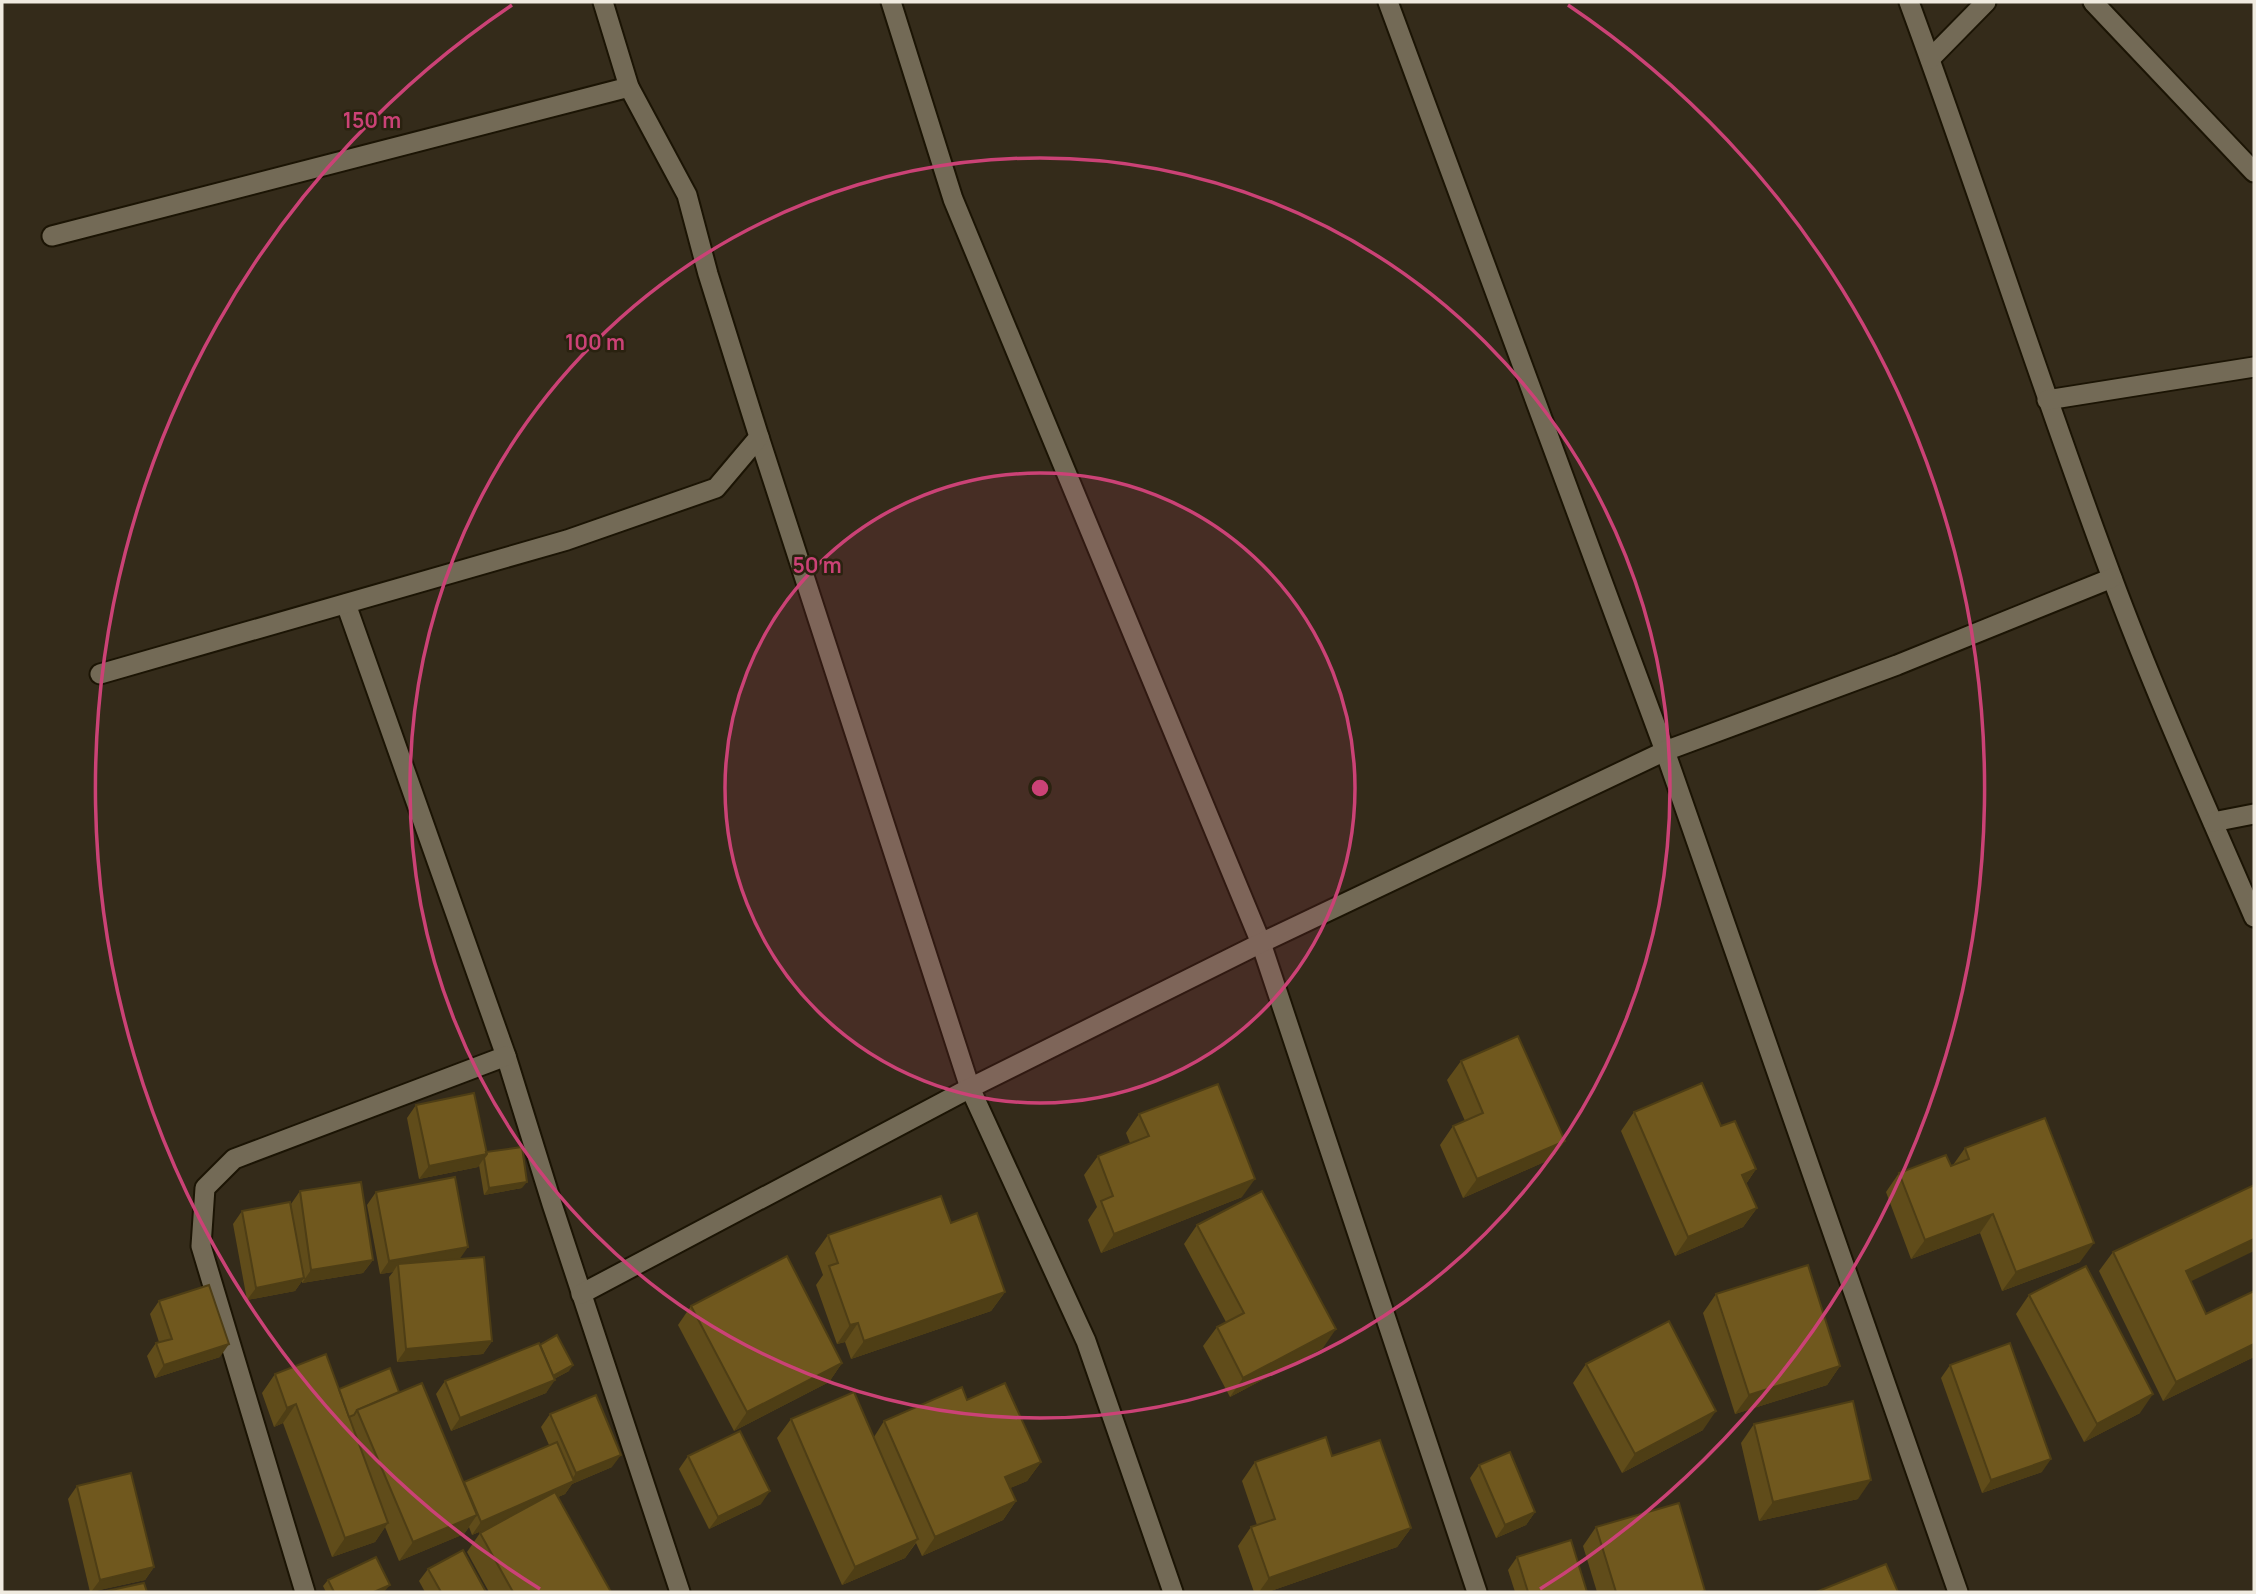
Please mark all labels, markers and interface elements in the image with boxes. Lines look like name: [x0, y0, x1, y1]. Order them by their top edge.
text: 150 m: [343, 106, 401, 134]
text: 100 m: [565, 328, 625, 356]
text: 50 m: [792, 551, 842, 579]
centre of rings: [1028, 776, 1052, 800]

